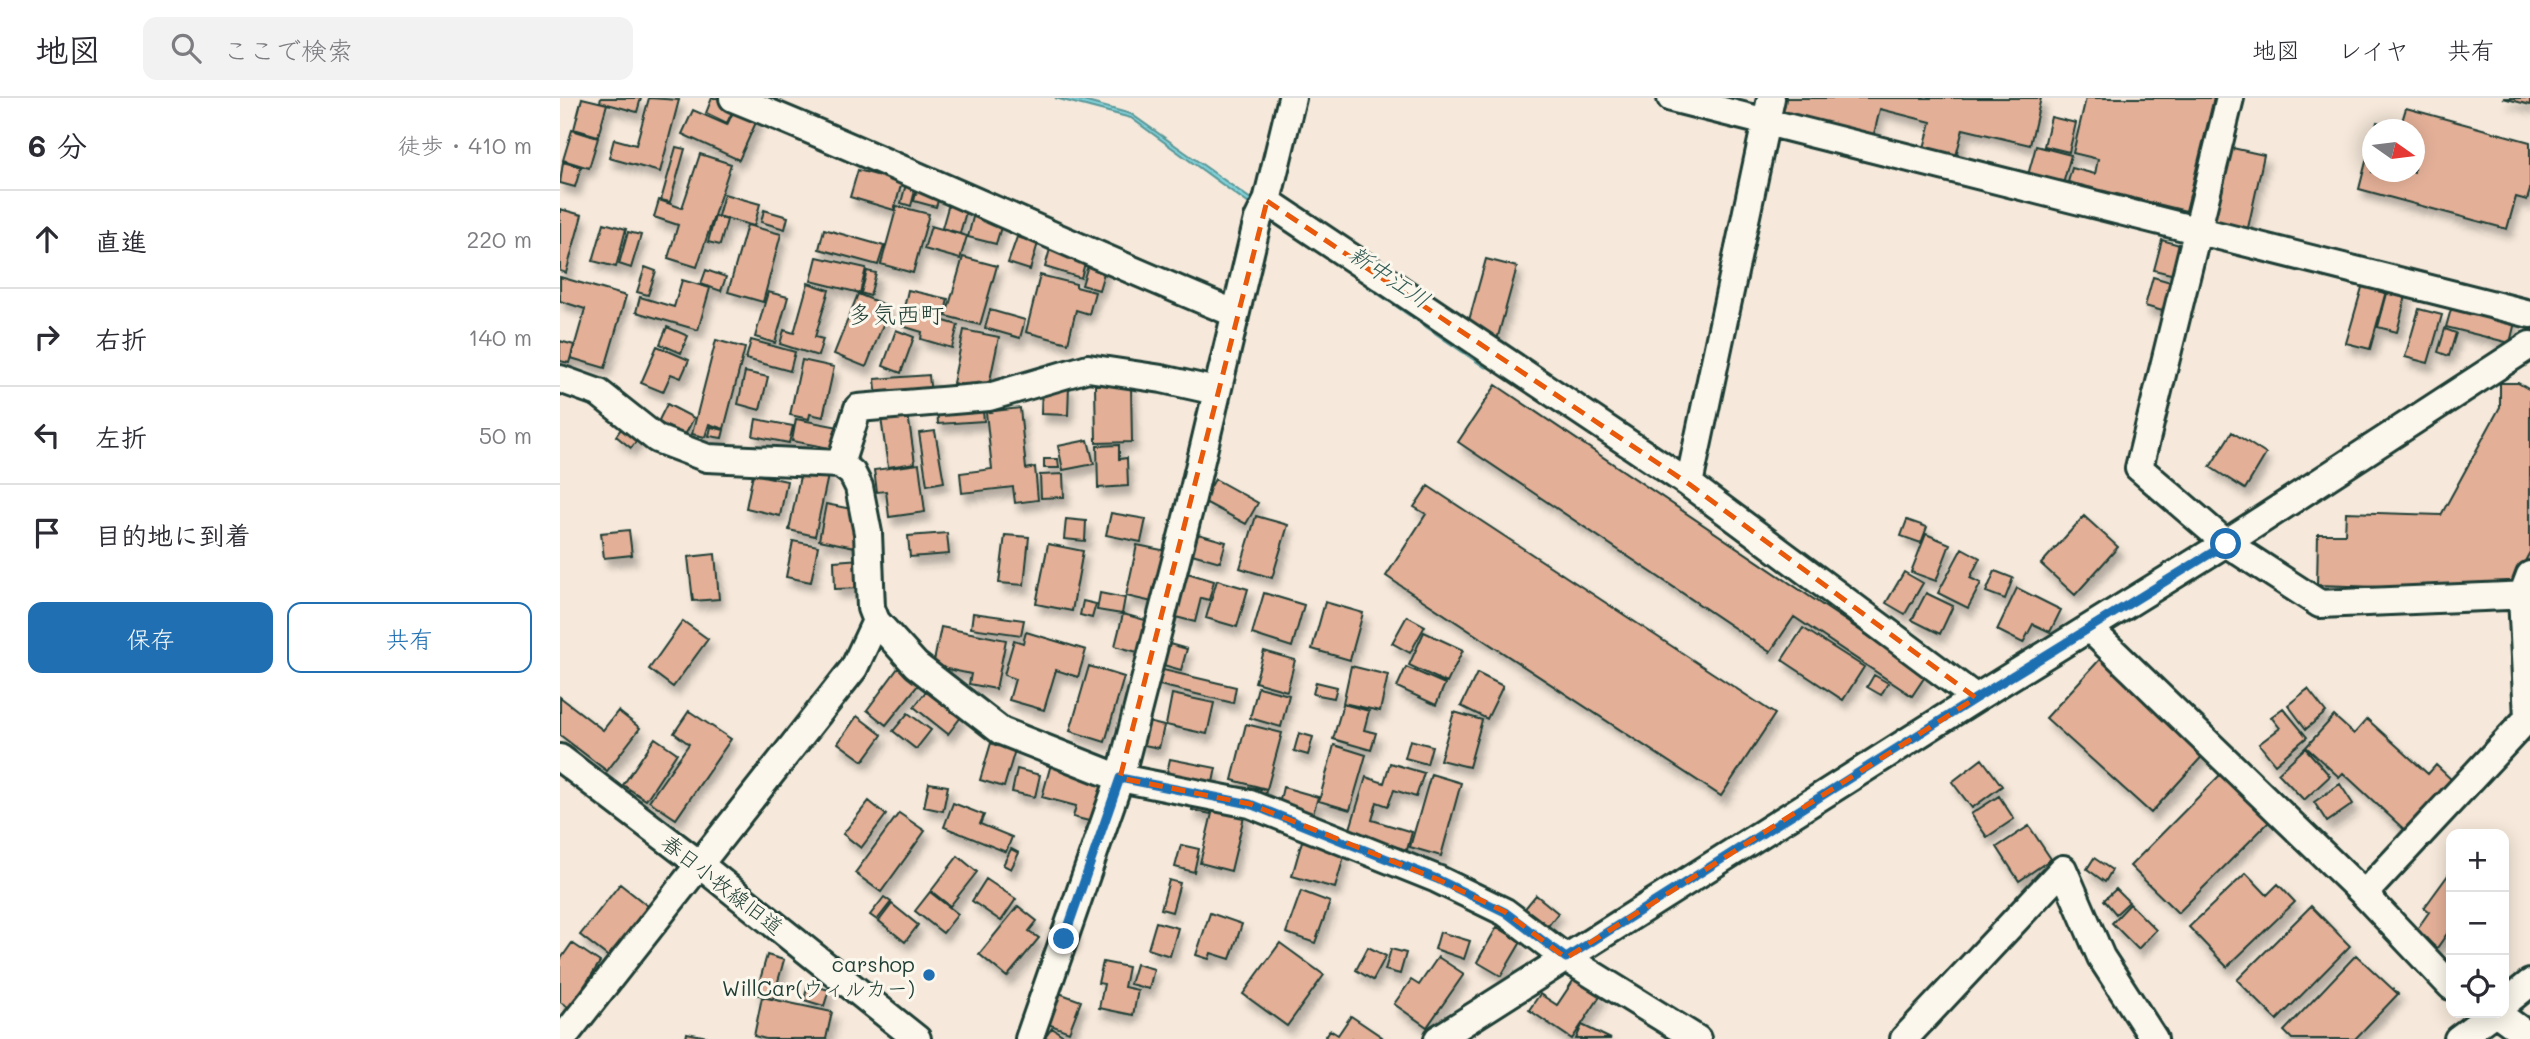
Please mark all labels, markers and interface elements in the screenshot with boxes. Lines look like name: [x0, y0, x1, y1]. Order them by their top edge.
search box: [143, 17, 633, 80]
text: 地図: [35, 27, 101, 70]
icon: search: [167, 29, 205, 67]
text: ここで検索: [223, 33, 353, 67]
text: 地図: [2252, 34, 2300, 65]
text: レイヤ: [2338, 34, 2409, 65]
text: 共有: [2447, 34, 2495, 65]
north arrow: [2362, 119, 2425, 182]
text: 6 分: [28, 125, 87, 165]
text: 徒歩 · 410 m: [398, 130, 532, 160]
icon: ahead: [28, 220, 66, 258]
text: 直進: [95, 224, 147, 258]
text: 220 m: [466, 224, 532, 254]
water label: 新中江川: [1343, 238, 1437, 314]
district label: 多気西町: [848, 298, 944, 329]
icon: right: [28, 318, 66, 356]
text: 右折: [95, 322, 147, 356]
text: 140 m: [468, 322, 532, 352]
icon: left: [28, 416, 66, 454]
text: 左折: [95, 420, 147, 454]
text: 50 m: [479, 420, 532, 450]
icon: arrive: [28, 514, 66, 552]
text: 目的地に到着: [95, 518, 251, 552]
route start: [2210, 528, 2241, 559]
button: 保存: [28, 602, 273, 673]
button: 共有: [287, 602, 532, 673]
street label: 春日小牧線旧道: [657, 828, 789, 940]
map controls: [2446, 829, 2509, 1018]
button: +: [2446, 829, 2509, 892]
button: −: [2446, 892, 2509, 955]
route end: [1048, 923, 1079, 954]
place label: carshop WillCar(ウィルカー): [722, 950, 915, 1001]
button: locate: [2446, 955, 2509, 1018]
marker: carshop WillCar(ウィルカー): [921, 967, 937, 983]

